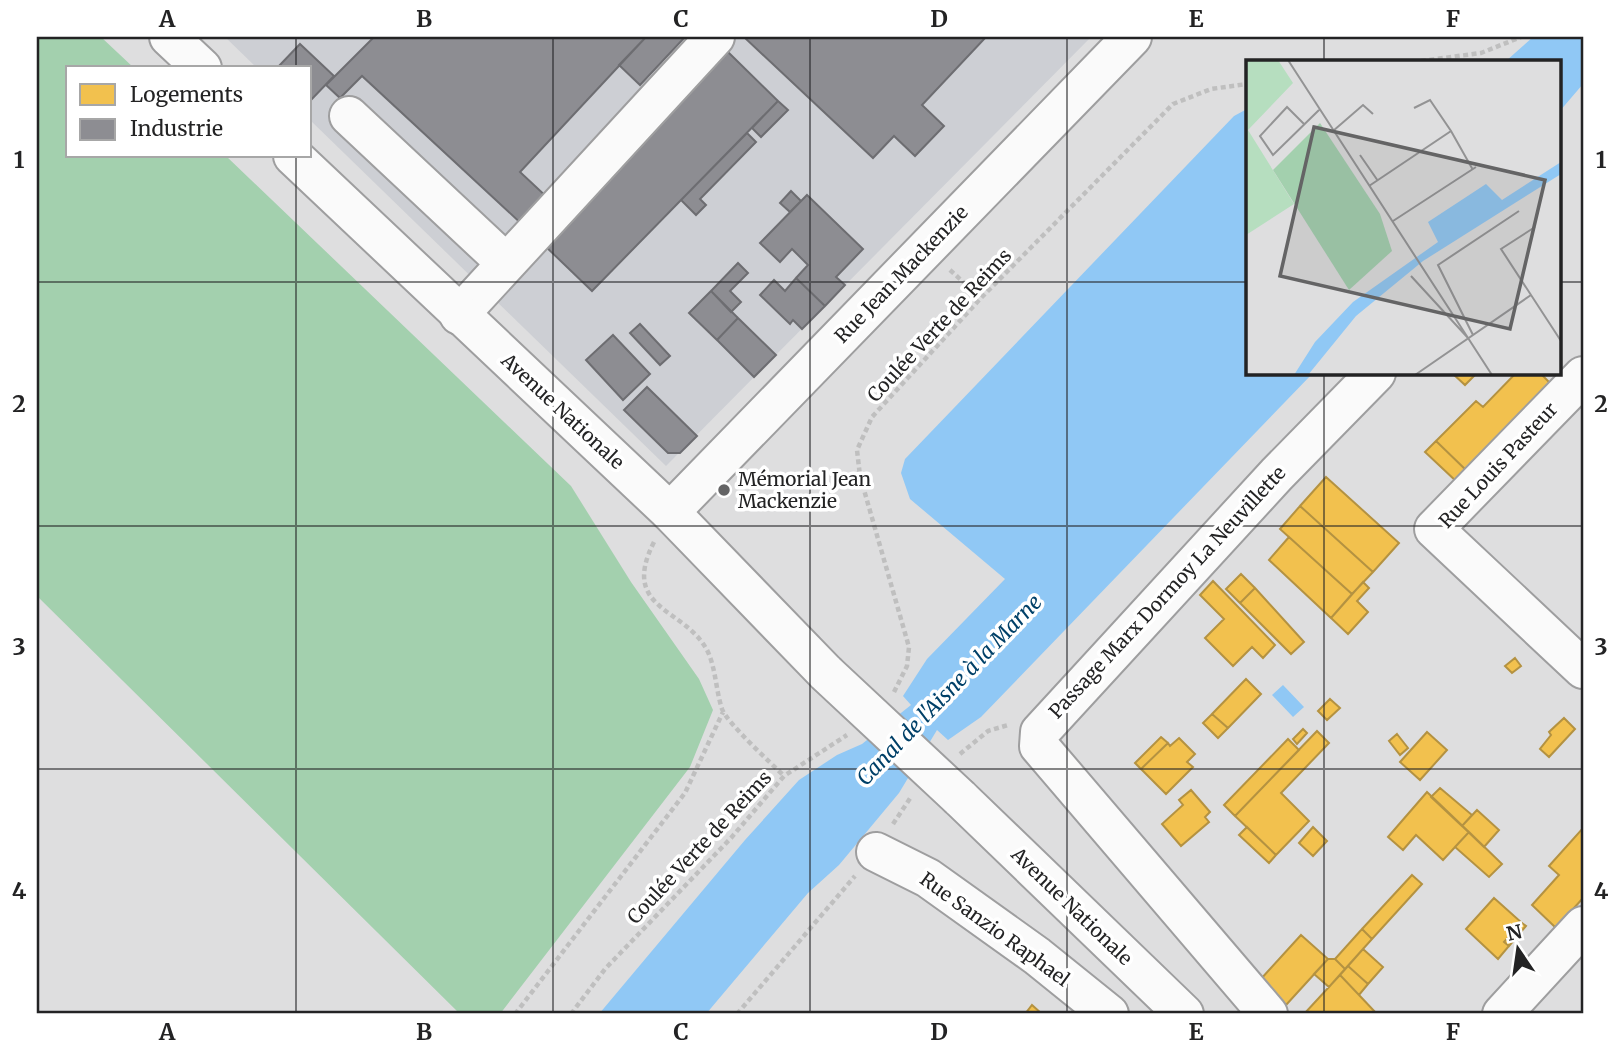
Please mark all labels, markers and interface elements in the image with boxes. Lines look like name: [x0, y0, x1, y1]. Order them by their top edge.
text: A: [158, 4, 176, 33]
text: B: [416, 4, 432, 33]
text: C: [673, 4, 689, 33]
text: D: [930, 4, 948, 33]
text: E: [1188, 4, 1204, 33]
text: F: [1446, 4, 1460, 33]
inset map: [1246, 60, 1560, 374]
legend: [66, 66, 312, 158]
text: Logements: [130, 81, 243, 108]
text: Industrie: [130, 115, 223, 142]
text: 1: [14, 145, 25, 174]
text: 1: [1596, 145, 1607, 174]
street label: Rue Jean Mackenzie: [829, 200, 973, 348]
street label: Coulée Verte de Reims: [862, 243, 1016, 407]
street label: Avenue Nationale: [496, 347, 629, 474]
text: 2: [12, 389, 26, 418]
text: 2: [1594, 389, 1608, 418]
street label: Rue Louis Pasteur: [1434, 397, 1563, 533]
street label: Passage Marx Dormoy La Neuvillette: [1044, 461, 1291, 723]
place label: Mémorial Jean Mackenzie: [738, 467, 871, 513]
marker: Mémorial Jean Mackenzie: [716, 482, 732, 498]
water label: Canal de l'Aisne à la Marne: [851, 589, 1047, 791]
text: 3: [12, 632, 26, 661]
text: 3: [1594, 632, 1608, 661]
street label: Coulée Verte de Reims: [622, 765, 776, 929]
street label: Avenue Nationale: [1006, 841, 1138, 970]
street label: Rue Sanzio Raphael: [916, 867, 1075, 991]
text: 4: [12, 876, 27, 905]
text: 4: [1594, 876, 1609, 905]
north arrow: [1484, 914, 1554, 984]
text: N: [1504, 919, 1524, 946]
text: A: [158, 1017, 176, 1046]
text: B: [416, 1017, 432, 1046]
text: C: [673, 1017, 689, 1046]
text: D: [930, 1017, 948, 1046]
text: E: [1188, 1017, 1204, 1046]
text: F: [1446, 1017, 1460, 1046]

